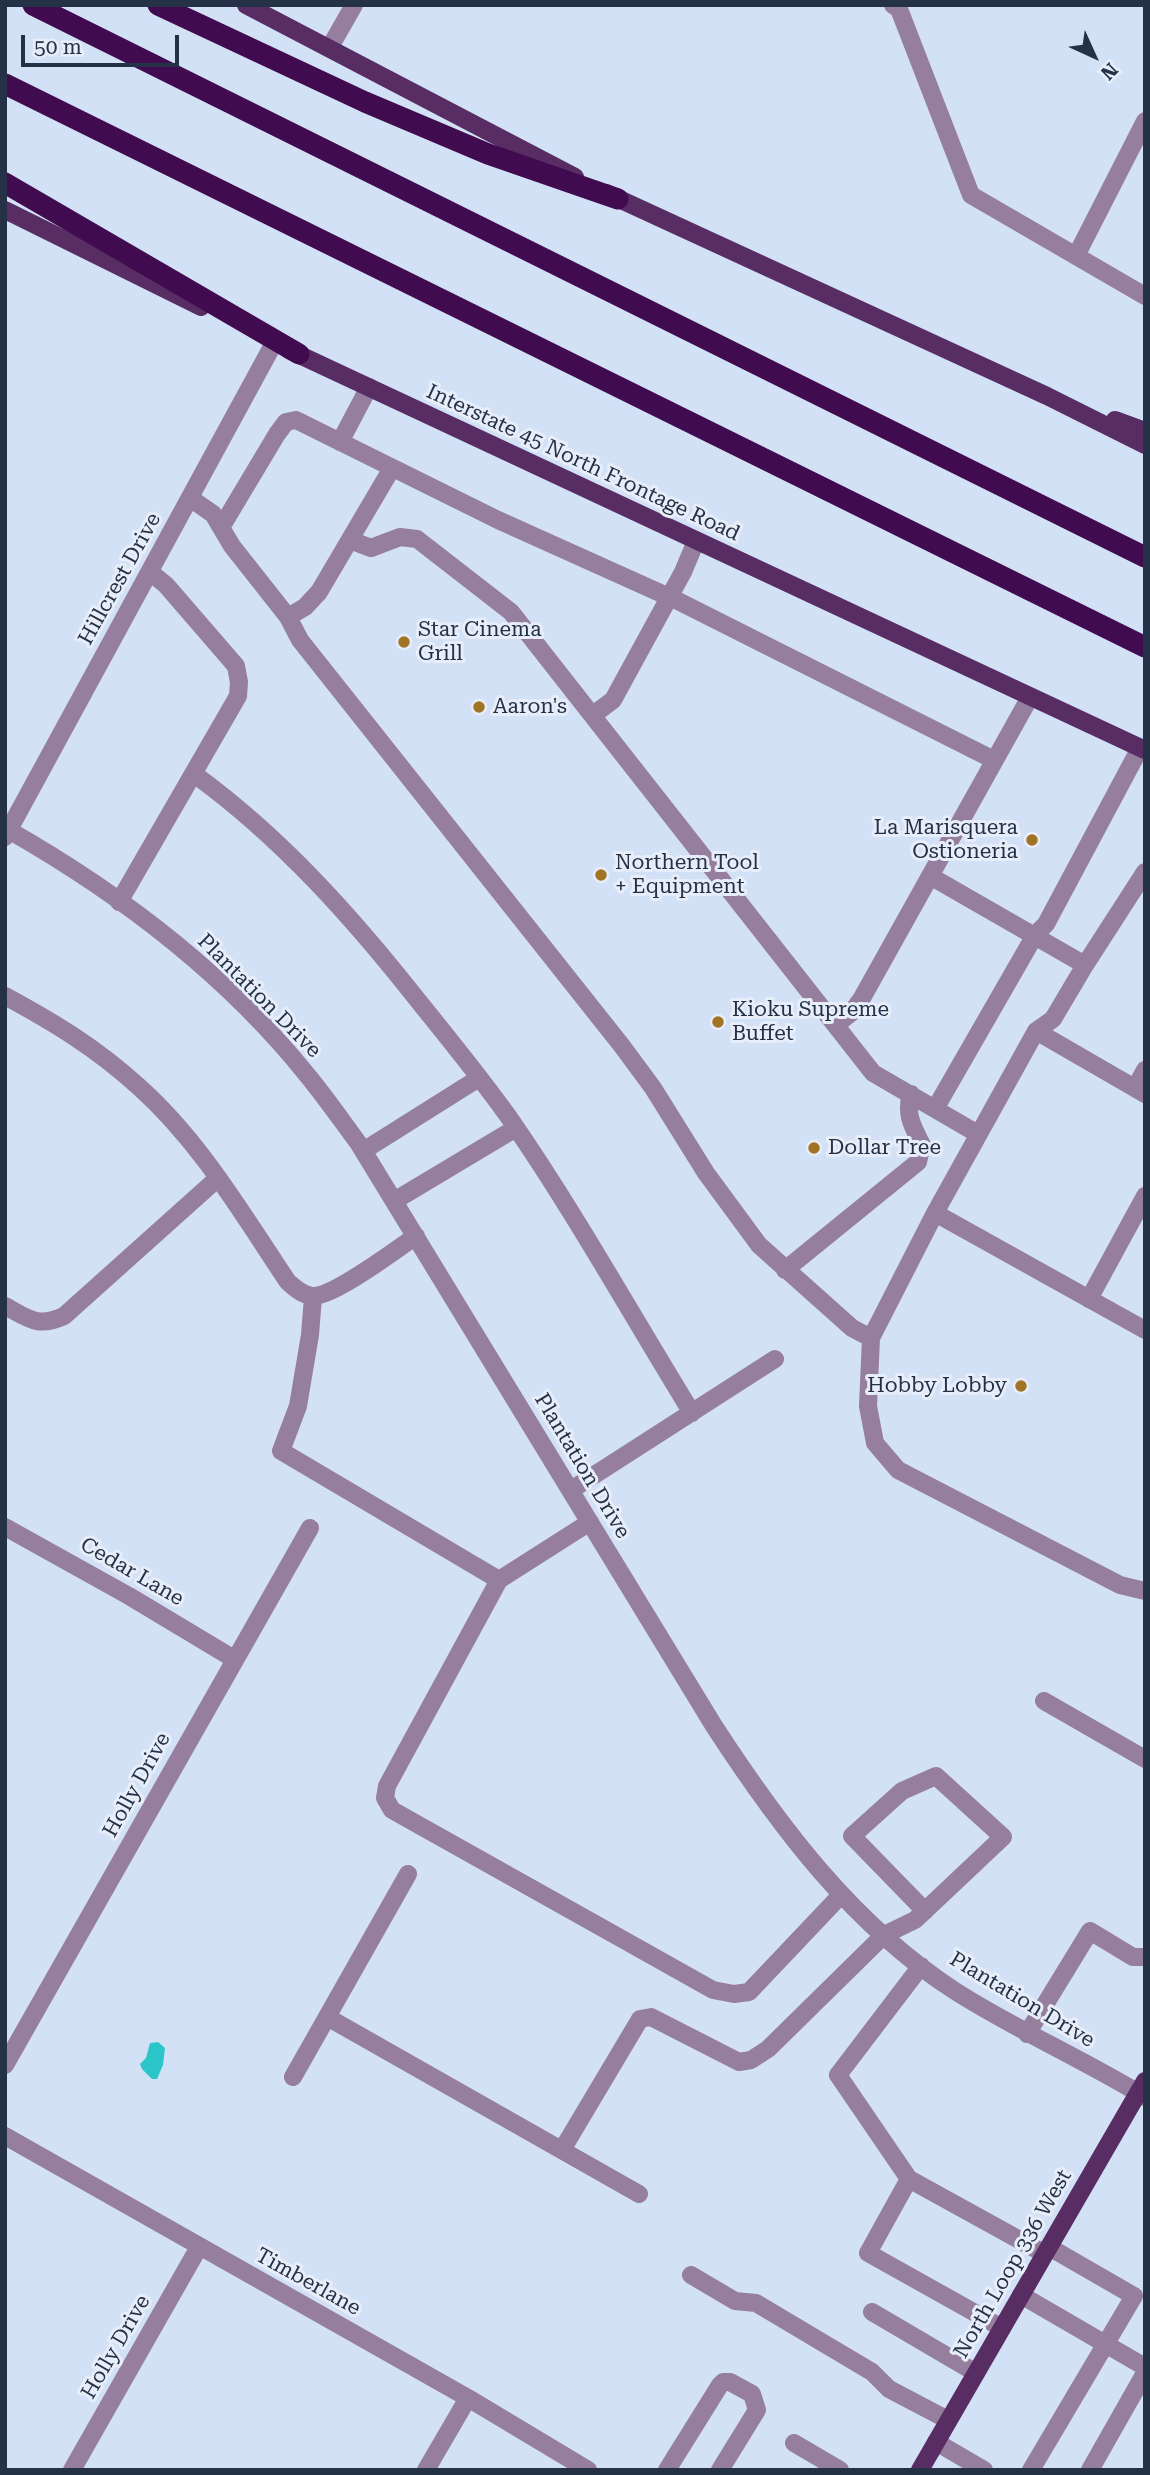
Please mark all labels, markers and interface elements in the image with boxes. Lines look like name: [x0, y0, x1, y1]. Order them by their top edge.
scale bar: [24, 21, 182, 65]
north arrow: [1059, 21, 1129, 91]
text: 50 m: [34, 35, 82, 59]
text: N: [1096, 58, 1123, 85]
street label: Interstate 45 North Frontage Road: [422, 379, 744, 547]
street label: Hillcrest Drive: [73, 509, 167, 649]
place label: Star Cinema Grill: [418, 617, 542, 667]
marker: Star Cinema Grill: [396, 634, 412, 650]
place label: Aaron's: [493, 694, 567, 720]
marker: Aaron's: [471, 699, 487, 715]
place label: La Marisquera Ostioneria: [874, 815, 1018, 865]
marker: La Marisquera Ostioneria: [1024, 832, 1040, 848]
place label: Northern Tool + Equipment: [615, 850, 759, 900]
marker: Northern Tool + Equipment: [593, 867, 609, 883]
street label: Plantation Drive: [192, 929, 326, 1063]
place label: Kioku Supreme Buffet: [732, 997, 889, 1047]
marker: Kioku Supreme Buffet: [710, 1014, 726, 1030]
place label: Dollar Tree: [828, 1135, 941, 1161]
marker: Dollar Tree: [806, 1140, 822, 1156]
place label: Hobby Lobby: [867, 1373, 1007, 1399]
marker: Hobby Lobby: [1013, 1378, 1029, 1394]
street label: Plantation Drive: [529, 1389, 635, 1543]
street label: Cedar Lane: [76, 1532, 188, 1612]
street label: Holly Drive: [98, 1728, 176, 1842]
street label: Plantation Drive: [945, 1947, 1099, 2053]
street label: North Loop 336 West: [949, 2165, 1077, 2363]
street label: Timberlane: [251, 2243, 365, 2321]
street label: Holly Drive: [76, 2291, 156, 2403]

